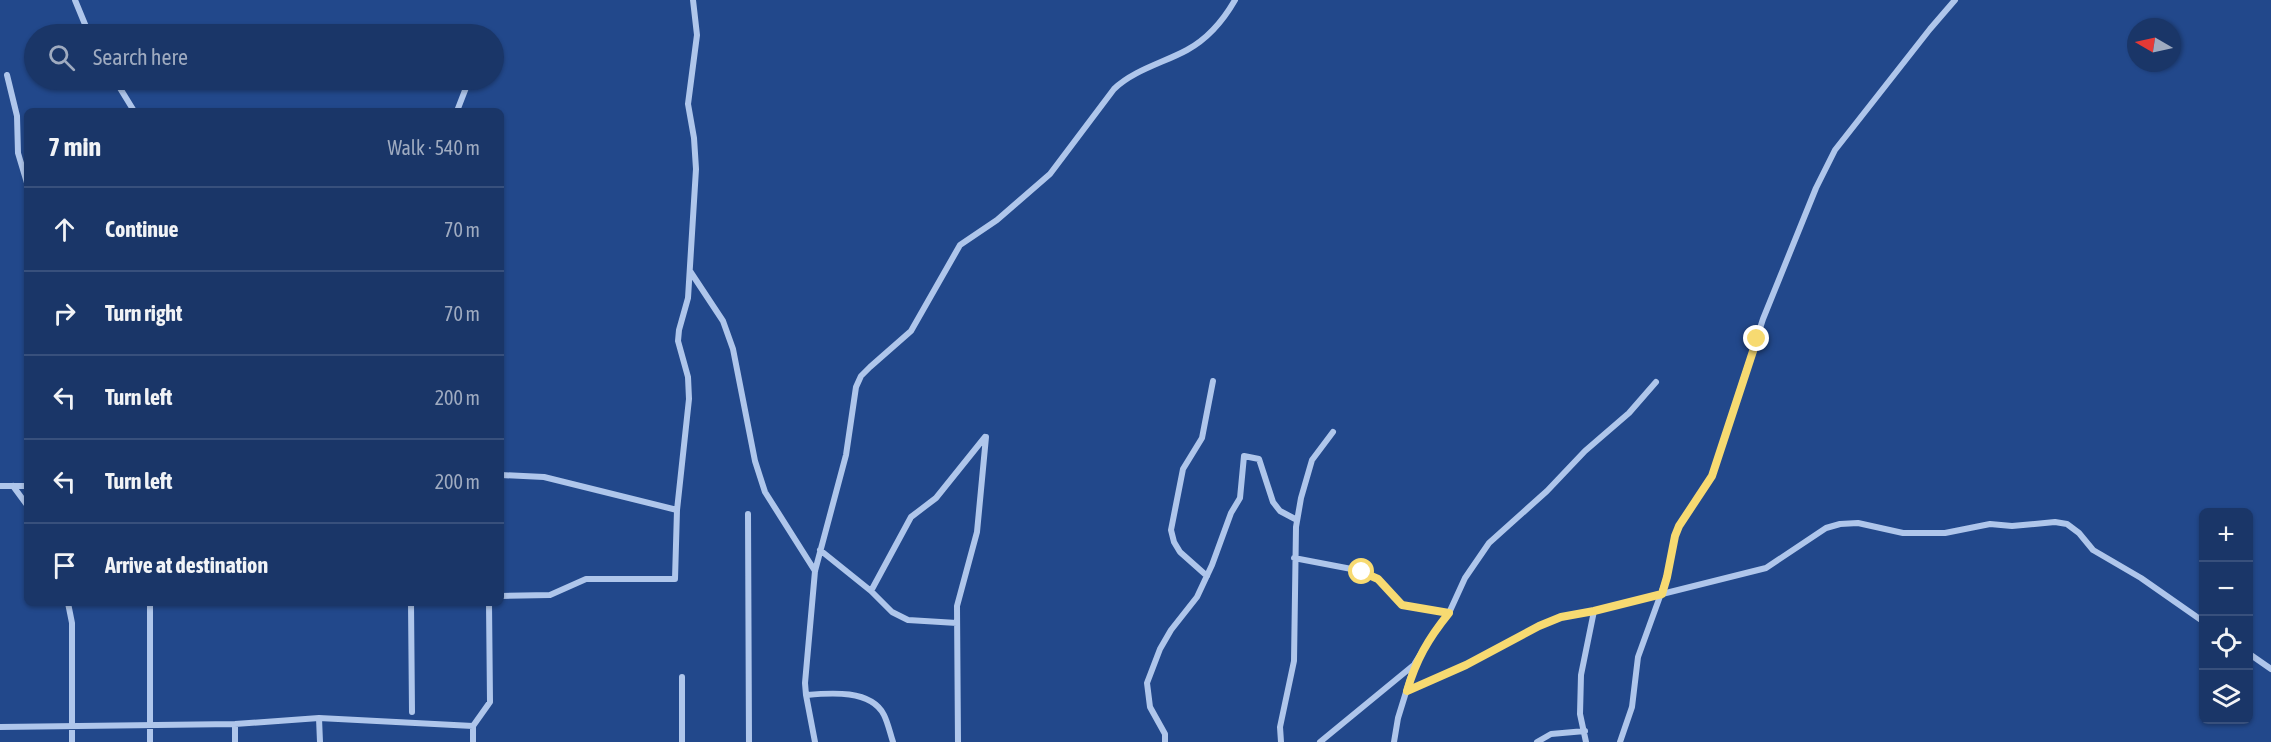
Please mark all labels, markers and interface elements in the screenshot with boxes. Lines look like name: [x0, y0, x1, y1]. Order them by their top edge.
north arrow: [2127, 18, 2181, 72]
search box: [24, 24, 504, 90]
icon: search: [45, 41, 78, 74]
text: Search here: [93, 44, 188, 70]
text: 7 min: [48, 132, 101, 162]
text: Walk · 540 m: [388, 136, 480, 159]
icon: ahead: [48, 213, 81, 246]
text: Continue: [105, 216, 179, 242]
text: 70 m: [444, 218, 480, 241]
icon: right: [48, 297, 81, 330]
text: Turn right: [105, 300, 182, 326]
text: 70 m: [444, 302, 480, 325]
route end: [1743, 325, 1769, 351]
icon: left: [48, 381, 81, 414]
text: Turn left: [105, 384, 172, 410]
text: 200 m: [435, 386, 480, 409]
icon: left: [48, 465, 81, 498]
text: Turn left: [105, 468, 172, 494]
text: 200 m: [435, 470, 480, 493]
map controls: [2199, 508, 2253, 724]
button: +: [2199, 508, 2253, 562]
icon: arrive: [48, 549, 81, 582]
text: Arrive at destination: [105, 552, 268, 578]
route start: [1348, 558, 1374, 584]
button: −: [2199, 562, 2253, 616]
button: locate: [2199, 616, 2253, 670]
button: layers: [2199, 670, 2253, 724]

